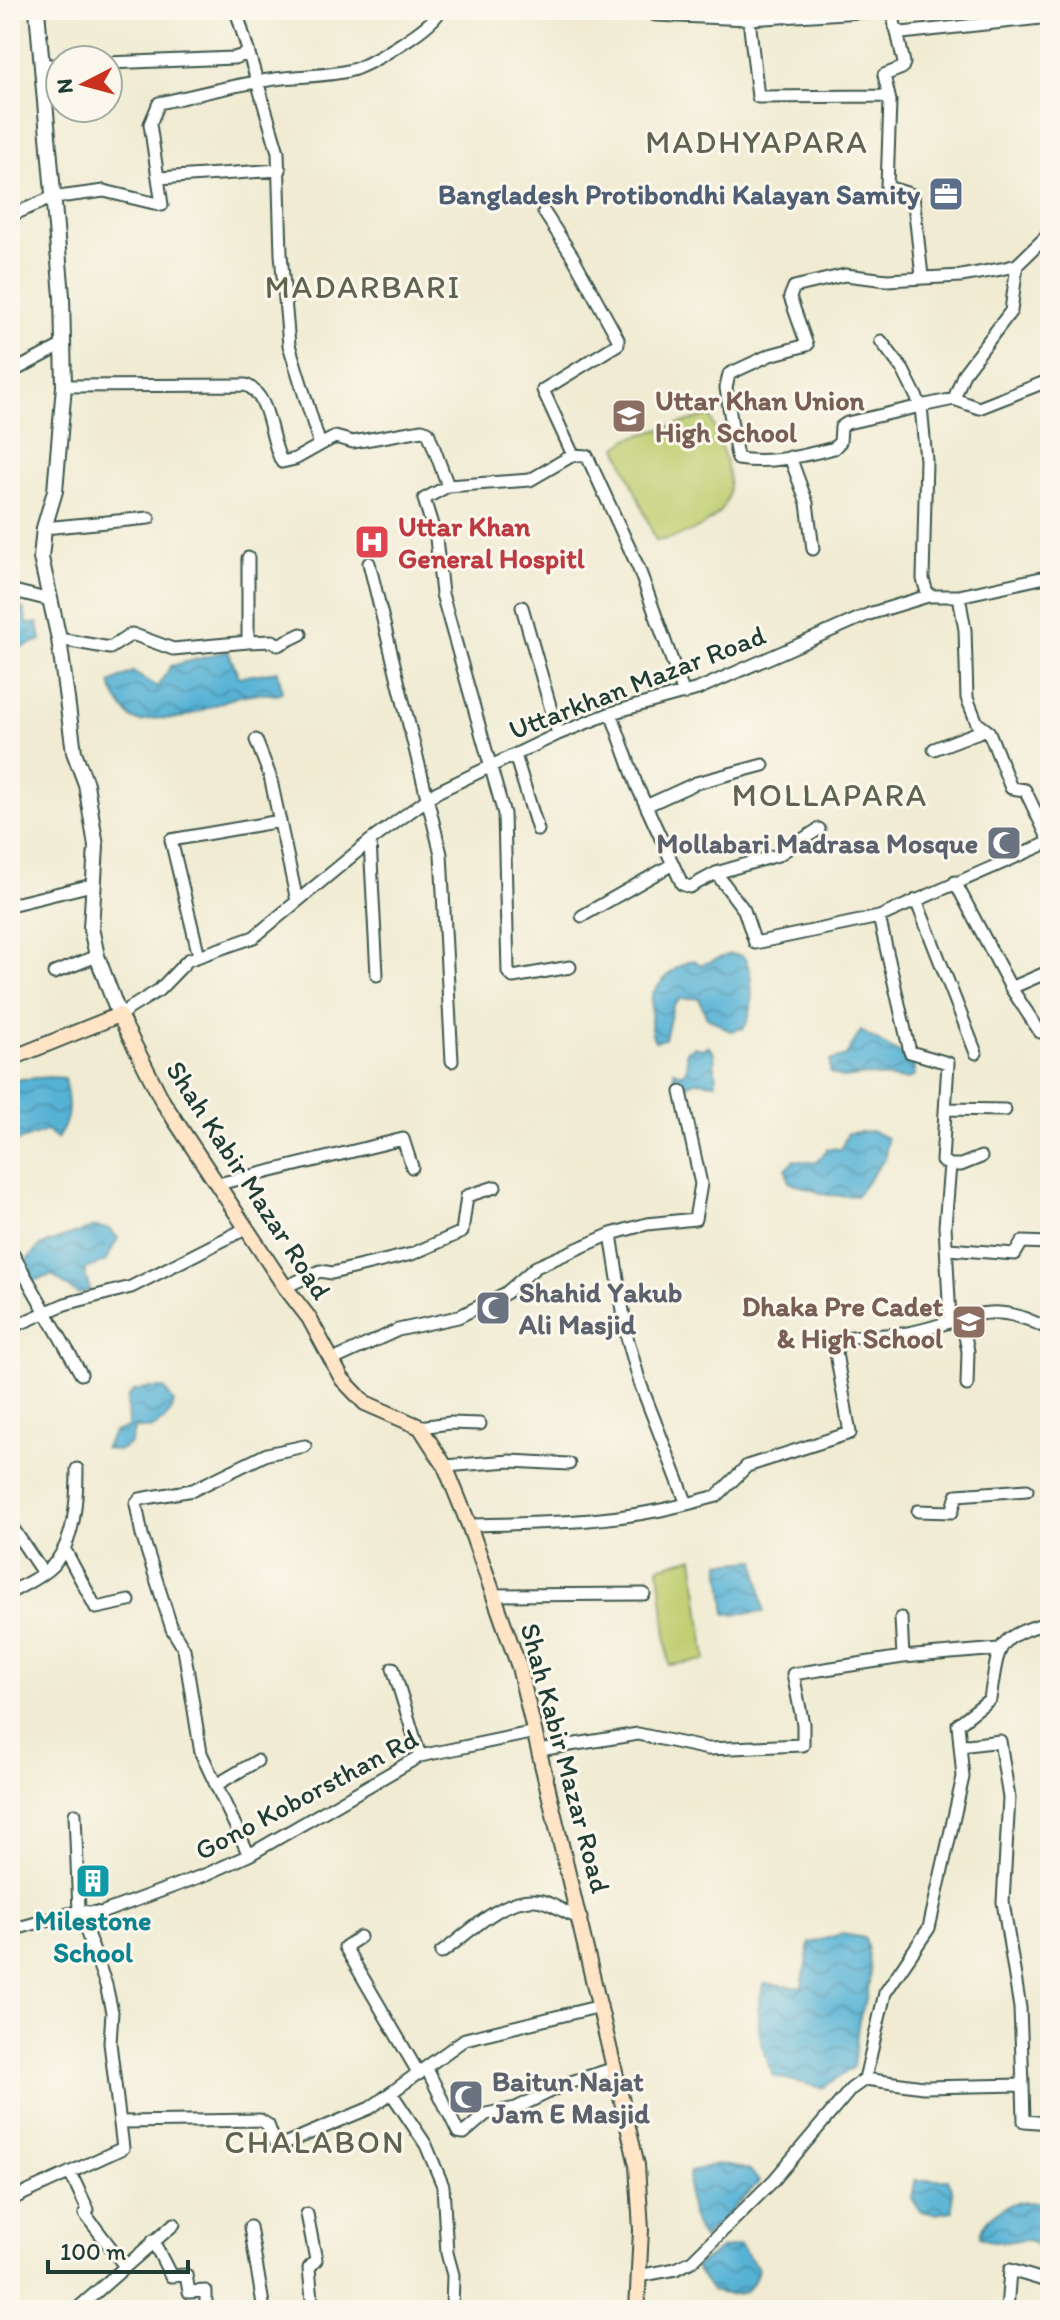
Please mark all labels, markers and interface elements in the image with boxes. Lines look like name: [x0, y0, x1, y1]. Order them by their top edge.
north arrow: [44, 44, 124, 124]
text: N: [50, 77, 79, 95]
district label: MADHYAPARA: [645, 123, 869, 161]
office icon: Bangladesh Protibondhi Kalayan Samity: [927, 175, 965, 213]
place label: Bangladesh Protibondhi Kalayan Samity: [438, 177, 921, 211]
district label: MADARBARI: [265, 268, 461, 306]
place label: Uttar Khan Union High School: [655, 383, 864, 449]
school or university icon: Uttar Khan Union High School: [610, 397, 648, 435]
place label: Uttar Khan General Hospitl: [398, 509, 585, 575]
hospital icon: Uttar Khan General Hospitl: [353, 523, 391, 561]
street label: Uttarkhan Mazar Road: [504, 617, 771, 747]
district label: MOLLAPARA: [732, 776, 928, 814]
mosque icon: Mollabari Madrasa Mosque: [985, 824, 1023, 862]
place label: Mollabari Madrasa Mosque: [657, 826, 978, 860]
street label: Shah Kabir Mazar Road: [159, 1054, 339, 1306]
place label: Shahid Yakub Ali Masjid: [518, 1275, 682, 1341]
mosque icon: Shahid Yakub Ali Masjid: [474, 1289, 512, 1327]
place label: Dhaka Pre Cadet & High School: [742, 1289, 944, 1355]
school or university icon: Dhaka Pre Cadet & High School: [950, 1303, 988, 1341]
street label: Shah Kabir Mazar Road: [514, 1619, 619, 1897]
street label: Gono Koborsthan Rd: [189, 1721, 423, 1867]
building icon: Milestone School: [74, 1862, 112, 1900]
place label: Milestone School: [35, 1903, 151, 1969]
place label: Baitun Najat Jam E Masjid: [491, 2064, 650, 2130]
mosque icon: Baitun Najat Jam E Masjid: [447, 2078, 485, 2116]
district label: CHALABON: [224, 2123, 406, 2161]
scale bar: [48, 2224, 188, 2274]
text: 100 m: [60, 2237, 126, 2266]

